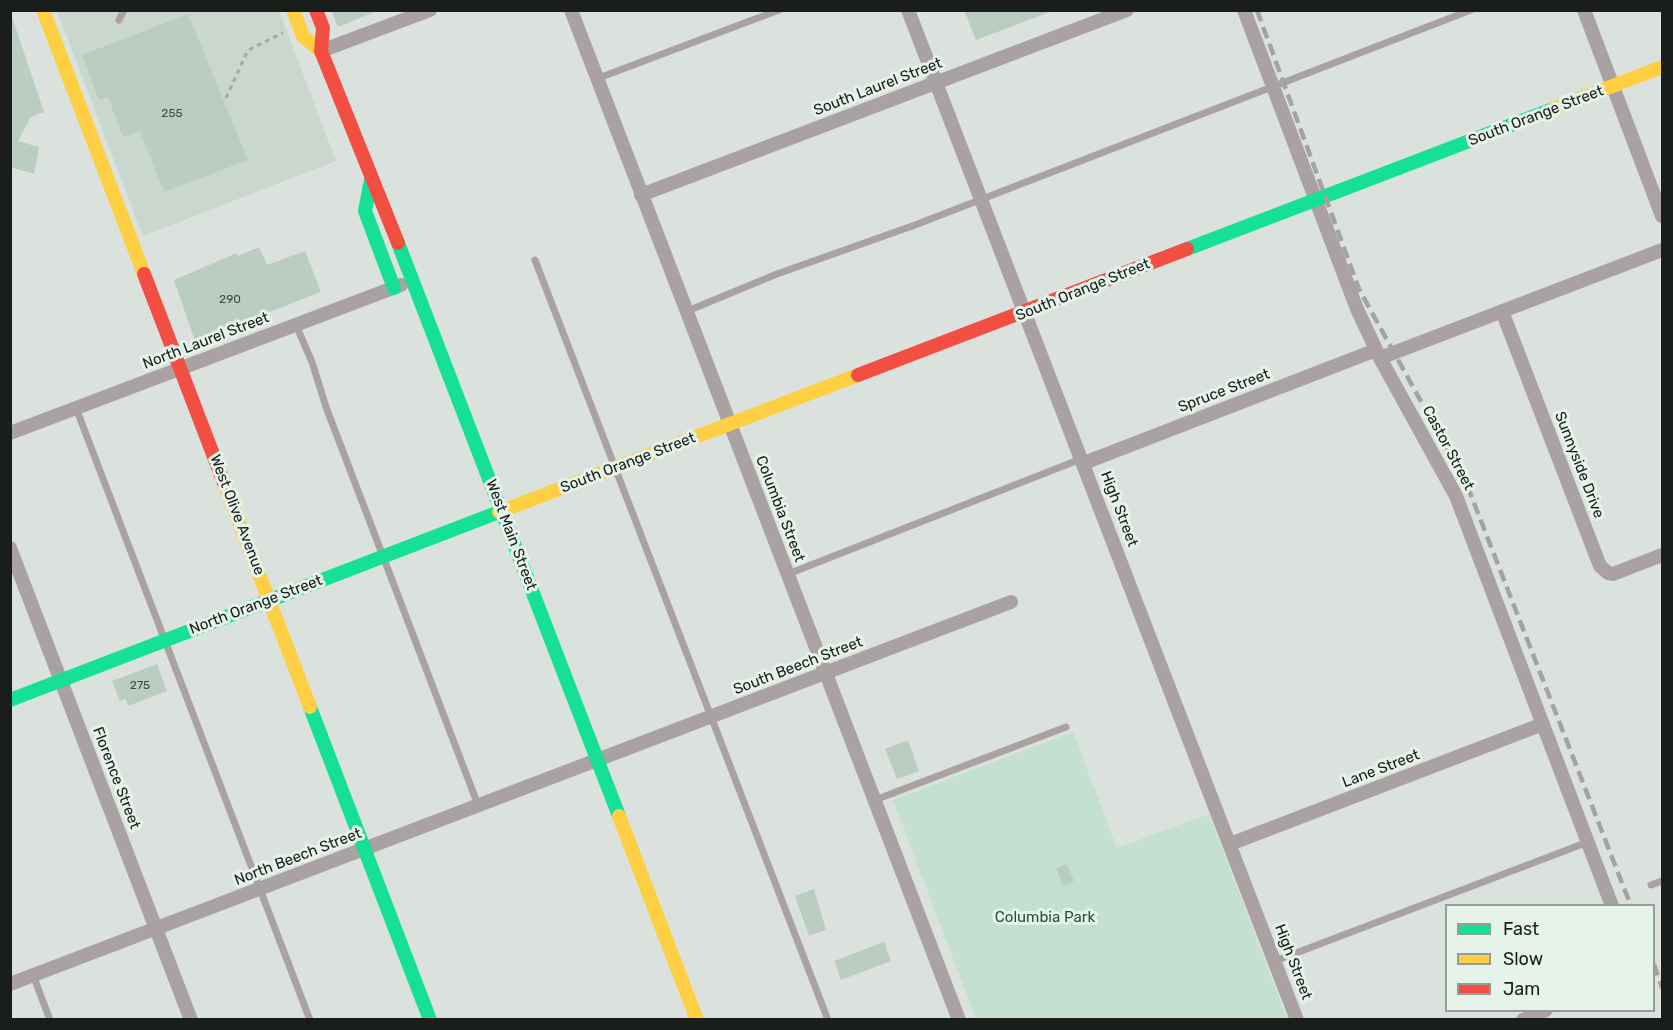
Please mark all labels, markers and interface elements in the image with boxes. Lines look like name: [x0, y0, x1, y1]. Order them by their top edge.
street label: South Laurel Street: [811, 54, 945, 120]
street label: South Orange Street: [1466, 82, 1606, 150]
house number: 255: [161, 107, 183, 121]
street label: South Orange Street: [1013, 255, 1153, 325]
house number: 290: [219, 293, 241, 307]
street label: North Laurel Street: [140, 309, 272, 373]
street label: Spruce Street: [1176, 365, 1272, 417]
street label: Castor Street: [1418, 403, 1478, 493]
street label: Sunnyside Drive: [1550, 409, 1608, 521]
street label: South Orange Street: [558, 429, 698, 497]
street label: West Olive Avenue: [206, 452, 268, 578]
street label: Columbia Street: [751, 453, 809, 565]
street label: High Street: [1096, 469, 1142, 549]
street label: West Main Street: [482, 477, 540, 593]
street label: North Orange Street: [187, 571, 325, 639]
street label: South Beech Street: [731, 633, 865, 699]
house number: 275: [130, 679, 150, 693]
street label: Florence Street: [88, 724, 144, 832]
street label: Lane Street: [1340, 746, 1422, 792]
street label: North Beech Street: [232, 824, 364, 890]
legend: [1445, 904, 1655, 1012]
park label: Columbia Park: [995, 909, 1095, 927]
text: Fast: [1503, 918, 1539, 940]
street label: High Street: [1270, 922, 1316, 1002]
text: Slow: [1503, 948, 1543, 970]
text: Jam: [1503, 978, 1540, 1000]

